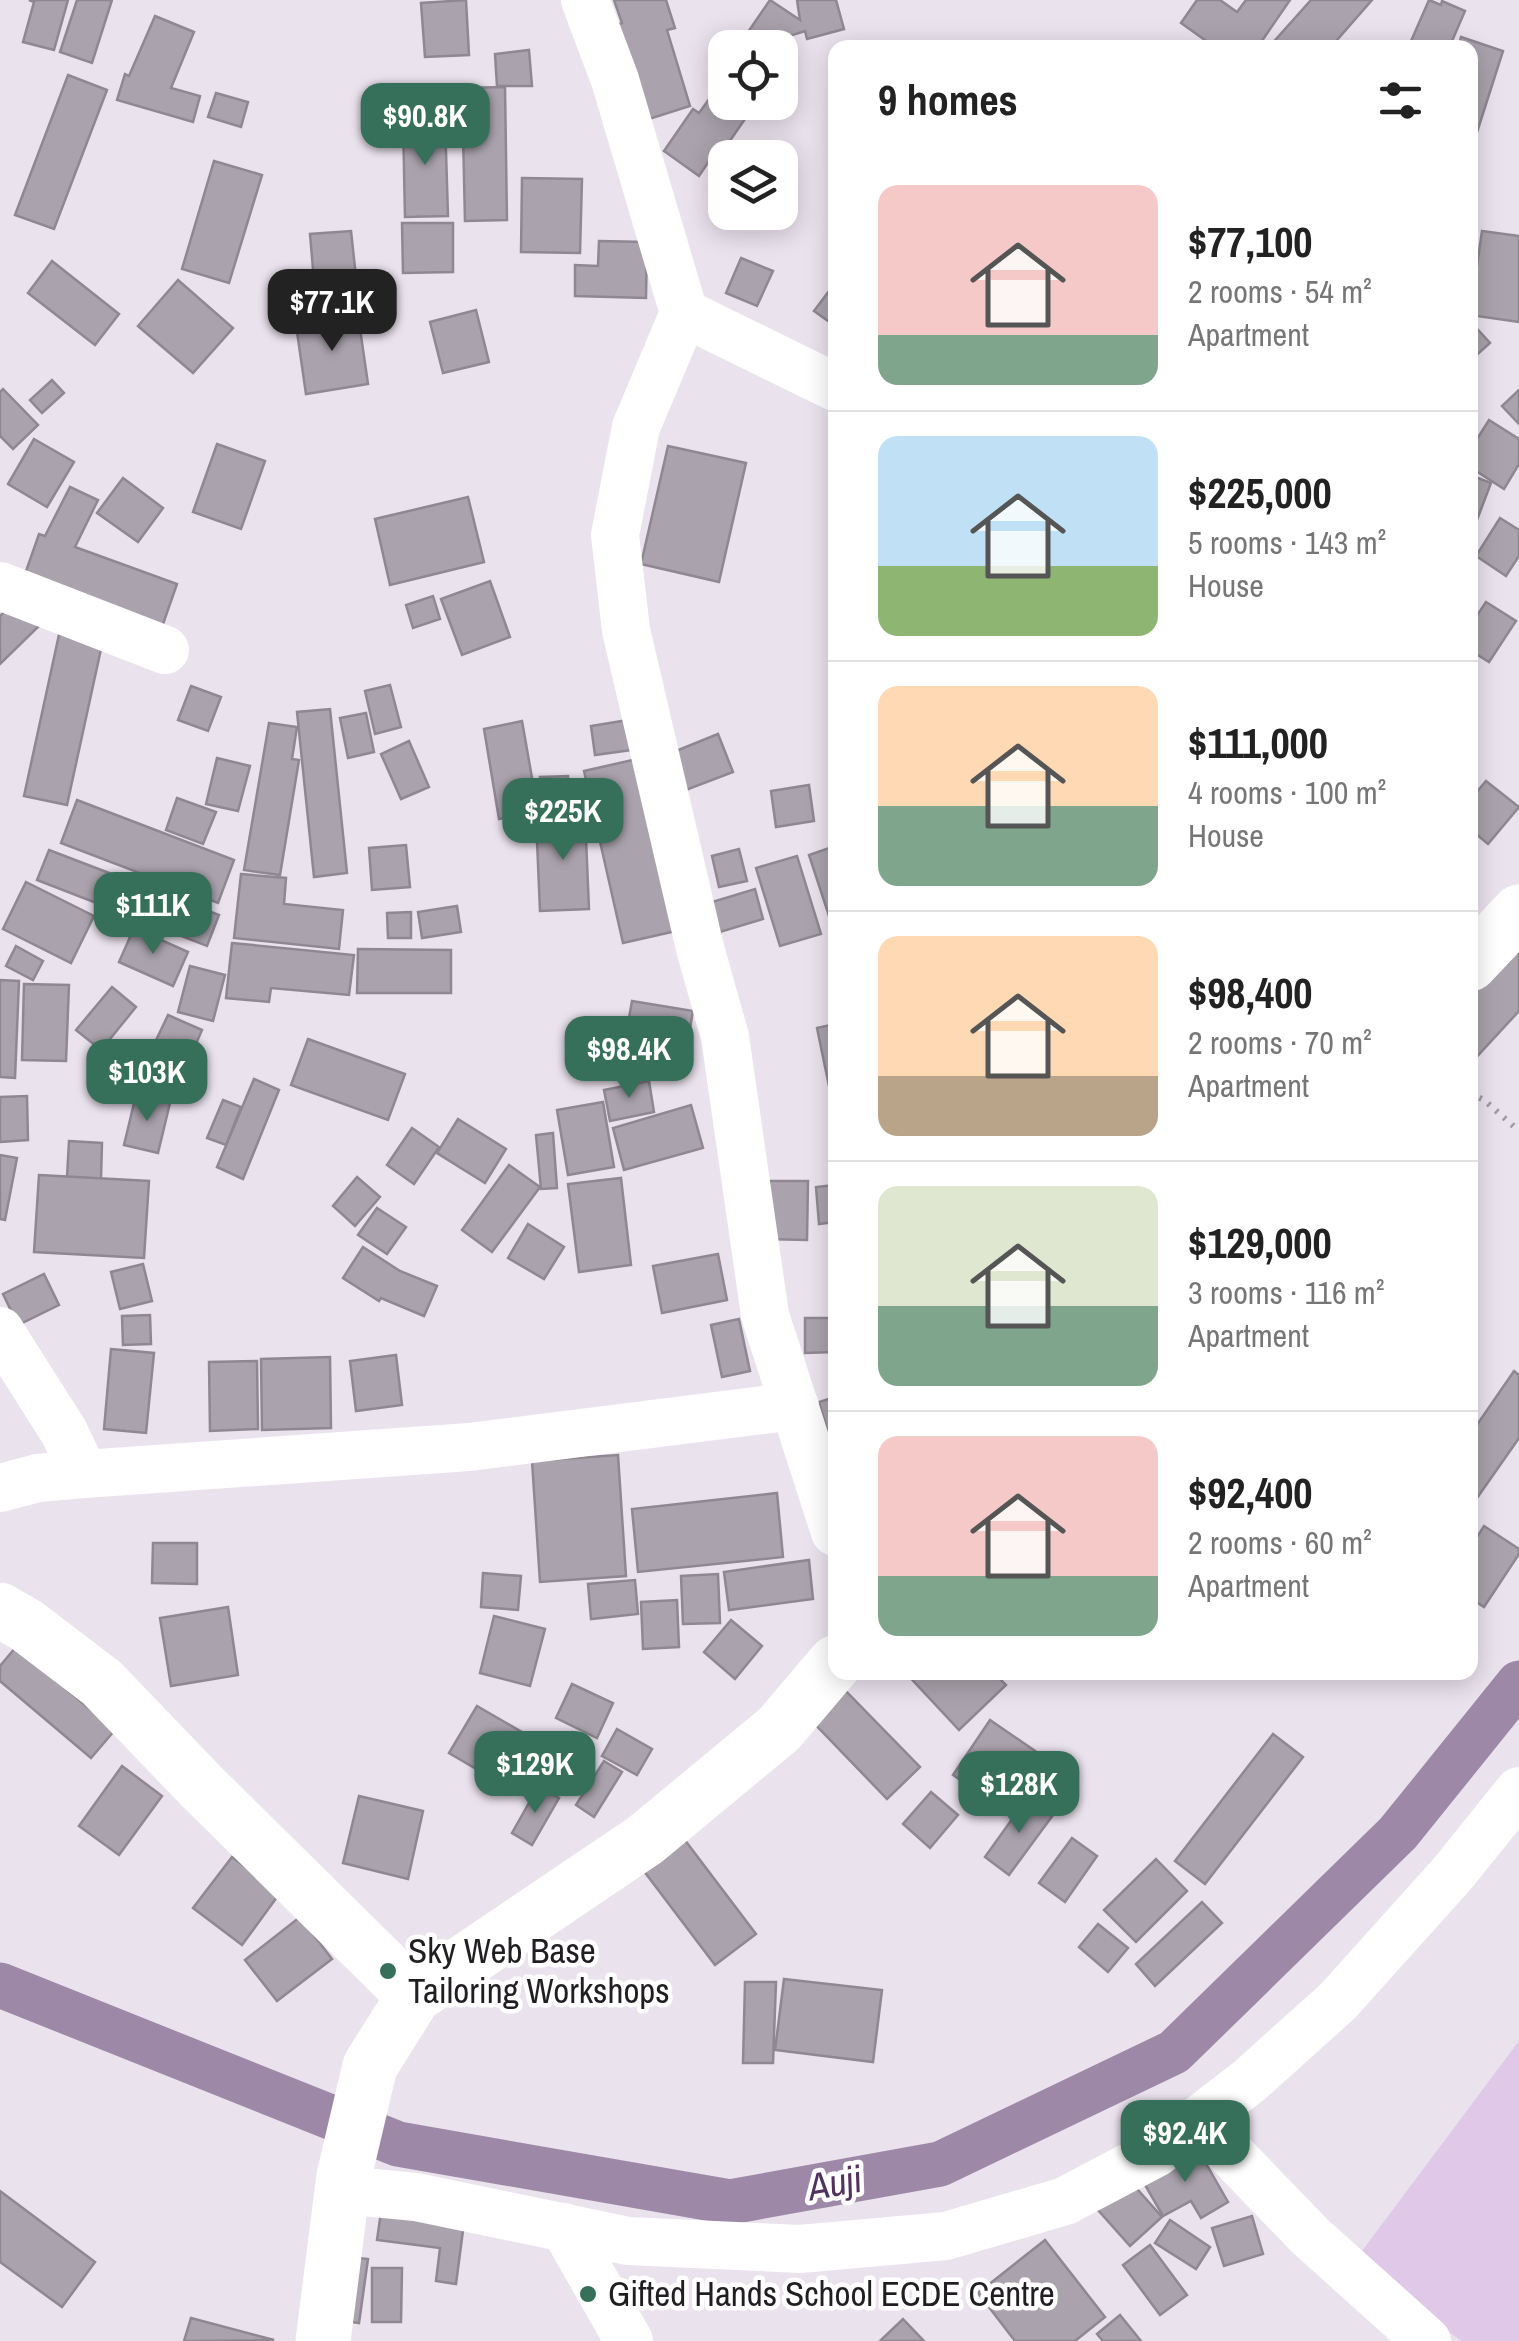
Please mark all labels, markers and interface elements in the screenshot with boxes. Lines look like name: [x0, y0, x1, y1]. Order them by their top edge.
map controls: [708, 30, 798, 230]
button: locate: [708, 30, 798, 120]
text: 9 homes: [878, 72, 1018, 128]
icon: filters: [1373, 73, 1428, 128]
pin: $90.8K: [344, 83, 506, 168]
text: $90.8K: [383, 94, 467, 137]
button: layers: [708, 140, 798, 230]
text: $77,100: [1188, 214, 1313, 270]
icon: home: [958, 225, 1078, 345]
pin: $77.1K: [251, 269, 413, 354]
text: 2 rooms · 54 m²: [1188, 270, 1372, 313]
text: $77.1K: [290, 280, 374, 323]
text: Apartment: [1188, 313, 1309, 356]
text: $225,000: [1188, 465, 1332, 521]
icon: home: [958, 476, 1078, 596]
text: 5 rooms · 143 m²: [1188, 521, 1386, 564]
text: House: [1188, 564, 1264, 607]
text: $111,000: [1188, 715, 1328, 771]
icon: home: [958, 726, 1078, 846]
text: 4 rooms · 100 m²: [1188, 771, 1386, 814]
pin: $225K: [493, 778, 633, 863]
text: $225K: [524, 789, 602, 832]
text: House: [1188, 814, 1264, 857]
pin: $111K: [83, 872, 223, 957]
text: $111K: [116, 883, 190, 926]
text: $98,400: [1188, 965, 1313, 1021]
icon: home: [958, 976, 1078, 1096]
pin: $98.4K: [548, 1016, 710, 1101]
text: 2 rooms · 70 m²: [1188, 1021, 1372, 1064]
text: $98.4K: [587, 1027, 671, 1070]
pin: $103K: [77, 1039, 217, 1124]
text: $103K: [108, 1050, 186, 1093]
text: Apartment: [1188, 1064, 1309, 1107]
text: $129,000: [1188, 1215, 1332, 1271]
icon: home: [958, 1226, 1078, 1346]
text: 3 rooms · 116 m²: [1188, 1271, 1384, 1314]
text: Apartment: [1188, 1314, 1309, 1357]
text: $92,400: [1188, 1465, 1313, 1521]
icon: home: [958, 1476, 1078, 1596]
text: 2 rooms · 60 m²: [1188, 1521, 1372, 1564]
text: Apartment: [1188, 1564, 1309, 1607]
pin: $129K: [465, 1731, 605, 1816]
text: $129K: [496, 1742, 574, 1785]
pin: $128K: [949, 1751, 1089, 1836]
text: $128K: [980, 1762, 1058, 1805]
place label: Sky Web Base Tailoring Workshops: [408, 1927, 670, 2014]
marker: Sky Web Base Tailoring Workshops: [377, 1960, 399, 1982]
pin: $92.4K: [1104, 2100, 1266, 2185]
text: $92.4K: [1143, 2111, 1227, 2154]
water label: Auji: [802, 2153, 866, 2213]
place label: Gifted Hands School ECDE Centre: [608, 2270, 1055, 2317]
marker: Gifted Hands School ECDE Centre: [577, 2283, 599, 2305]

